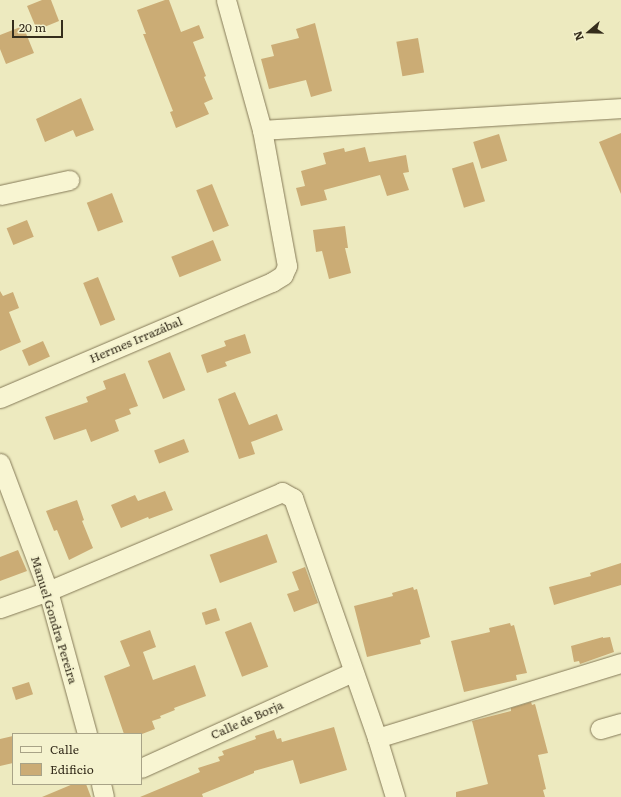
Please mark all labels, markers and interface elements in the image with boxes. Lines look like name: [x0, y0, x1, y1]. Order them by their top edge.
scale bar: [14, 12, 65, 38]
north arrow: [569, 12, 609, 52]
text: 20 m: [19, 18, 46, 36]
text: N: [569, 29, 587, 43]
street label: Hermes Irrazábal: [87, 314, 185, 366]
street label: Manuel Gondra Pereira: [28, 554, 80, 686]
street label: Calle de Borja: [209, 698, 285, 742]
legend: [12, 733, 142, 785]
text: Calle: [50, 740, 79, 758]
text: Edificio: [50, 760, 94, 778]

